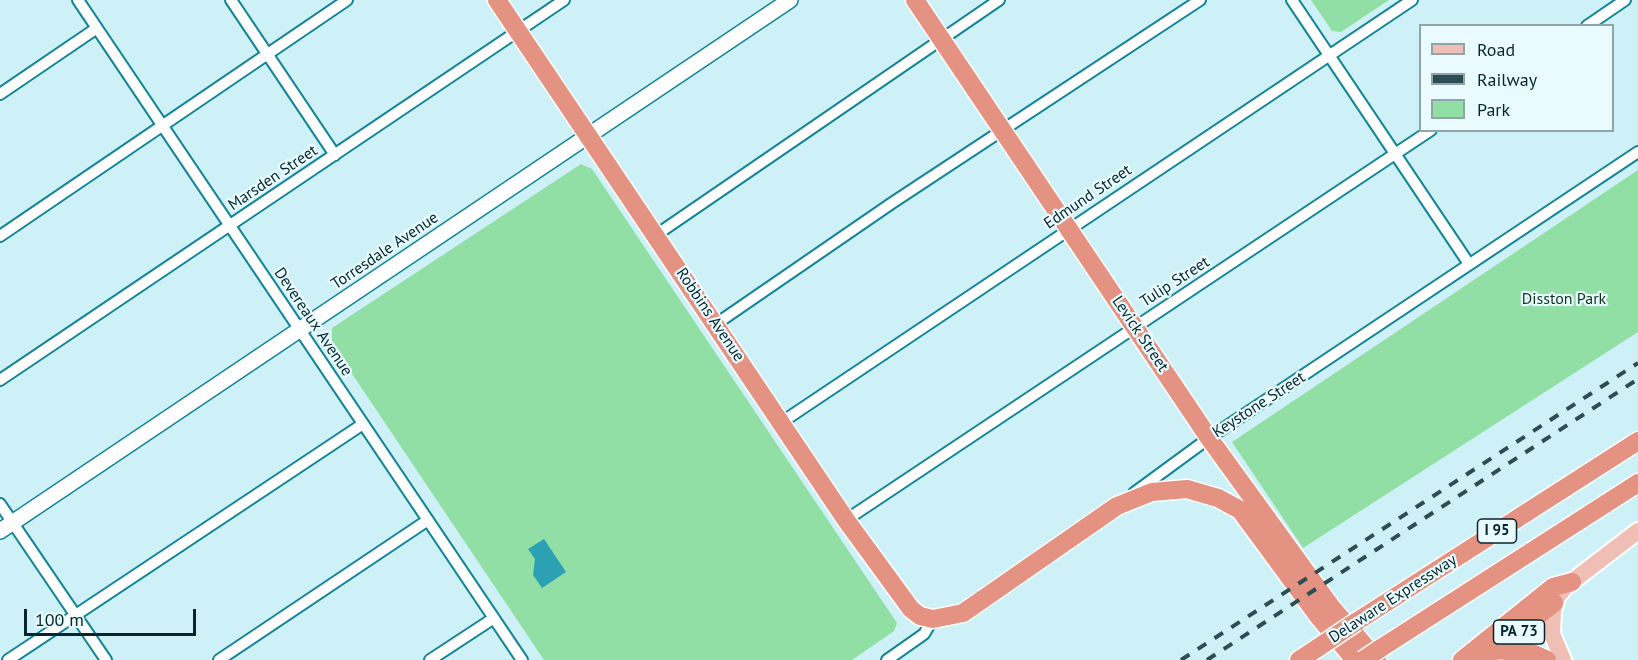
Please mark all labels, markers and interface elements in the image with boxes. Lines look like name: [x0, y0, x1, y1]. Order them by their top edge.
legend: [1419, 24, 1614, 132]
text: Road: [1477, 38, 1515, 61]
text: Railway: [1477, 68, 1537, 91]
text: Park: [1477, 98, 1510, 121]
street label: Marsden Street: [225, 141, 321, 215]
street label: Edmund Street: [1041, 161, 1135, 233]
street label: Torresdale Avenue: [328, 208, 442, 294]
street label: Tulip Street: [1137, 253, 1213, 311]
street label: Devereaux Avenue: [270, 264, 356, 380]
street label: Robbins Avenue: [672, 265, 748, 365]
park label: Disston Park: [1522, 289, 1606, 309]
street label: Levick Street: [1108, 293, 1172, 375]
street label: Keystone Street: [1209, 368, 1309, 442]
road number: I 95: [1478, 519, 1516, 543]
street label: Delaware Expressway: [1326, 551, 1460, 647]
scale bar: [27, 597, 200, 635]
text: 100 m: [35, 608, 84, 631]
road number: PA 73: [1494, 620, 1544, 644]

